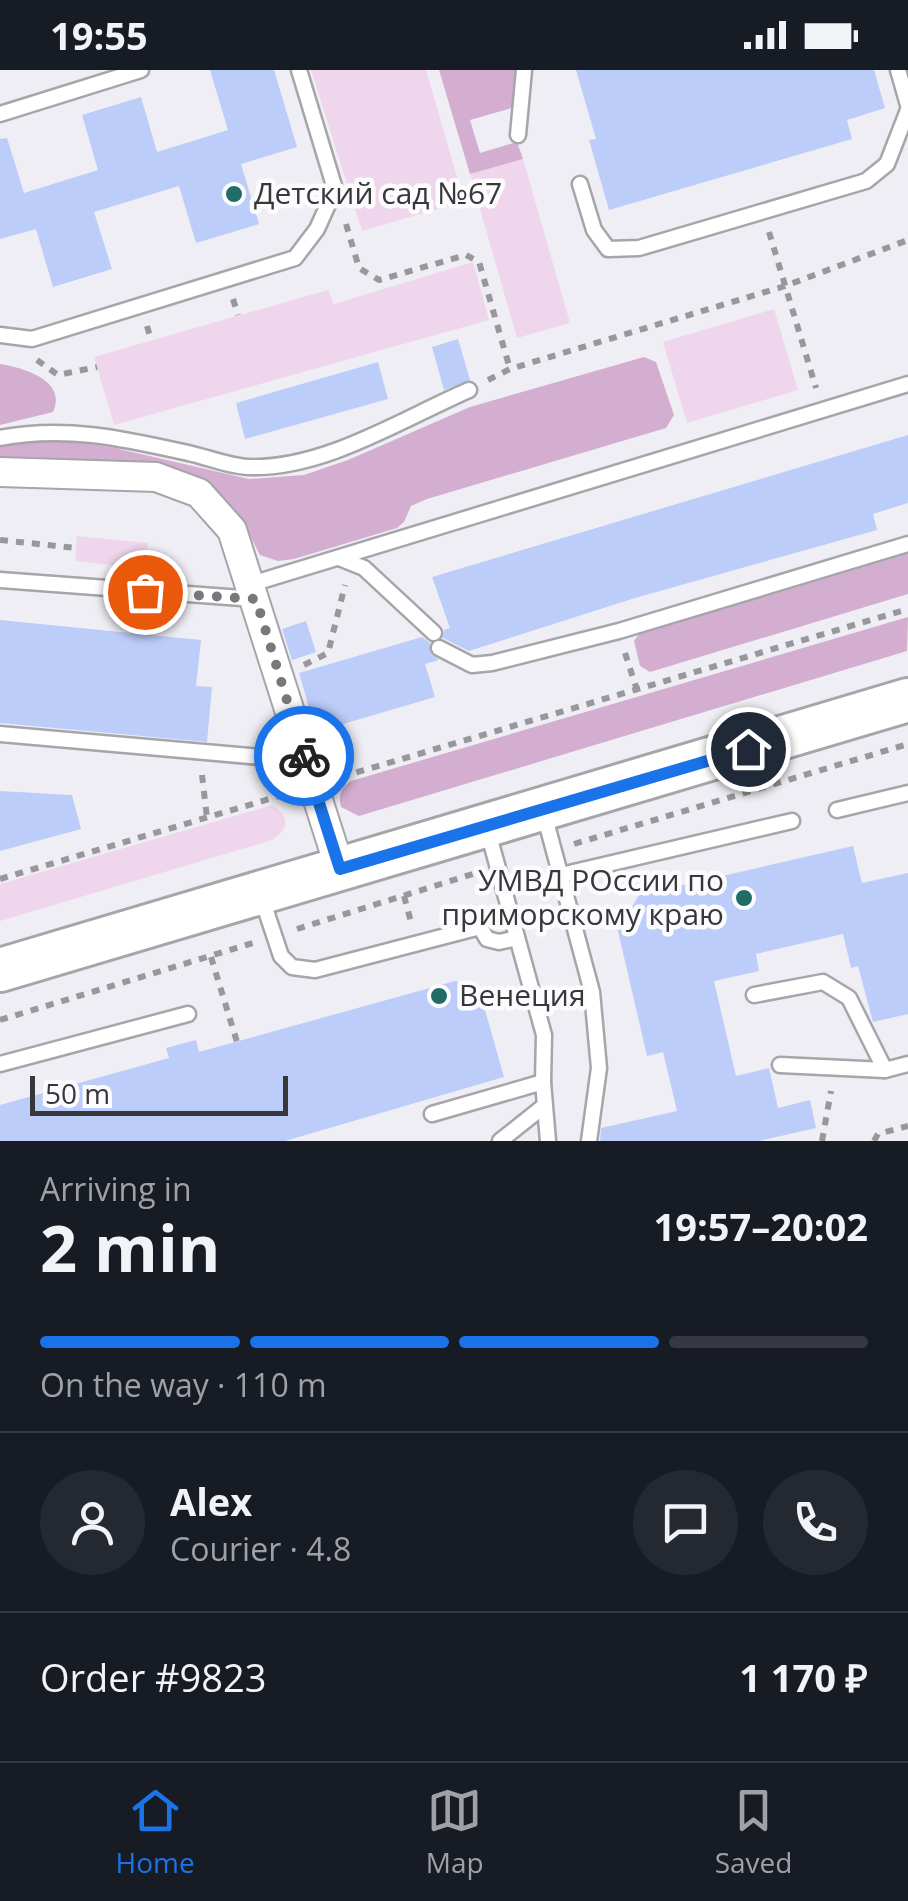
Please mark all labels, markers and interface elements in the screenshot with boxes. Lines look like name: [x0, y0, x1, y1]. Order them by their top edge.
text: 19:55: [50, 9, 148, 61]
place label: Детский сад №67: [254, 172, 502, 213]
marker: Детский сад №67: [223, 183, 245, 205]
pin: [103, 550, 188, 635]
icon: bag: [118, 565, 173, 620]
courier: [254, 706, 354, 806]
pin: [706, 707, 791, 792]
icon: home: [721, 722, 776, 777]
icon: bike: [277, 729, 332, 784]
place label: УМВД РОссии по приморскому краю: [441, 859, 724, 934]
marker: УМВД РОссии по приморскому краю: [733, 887, 755, 909]
place label: Венеция: [459, 974, 586, 1015]
marker: Венеция: [428, 985, 450, 1007]
scale bar: [30, 1071, 288, 1116]
text: 50 m: [45, 1074, 110, 1112]
text: Arriving in: [40, 1167, 192, 1210]
text: 19:57–20:02: [654, 1200, 868, 1252]
text: 2 min: [40, 1203, 220, 1291]
text: On the way · 110 m: [40, 1363, 327, 1406]
button: person: [40, 1470, 145, 1575]
button: chat: [633, 1470, 738, 1575]
button: phone: [763, 1470, 868, 1575]
text: Alex: [170, 1475, 252, 1527]
text: Courier · 4.8: [170, 1527, 351, 1570]
text: Order #9823: [40, 1651, 267, 1703]
text: 1 170 ₽: [739, 1651, 868, 1703]
tab: Home: [116, 1783, 195, 1881]
tab: Map: [426, 1783, 484, 1881]
tab: Saved: [715, 1783, 792, 1881]

